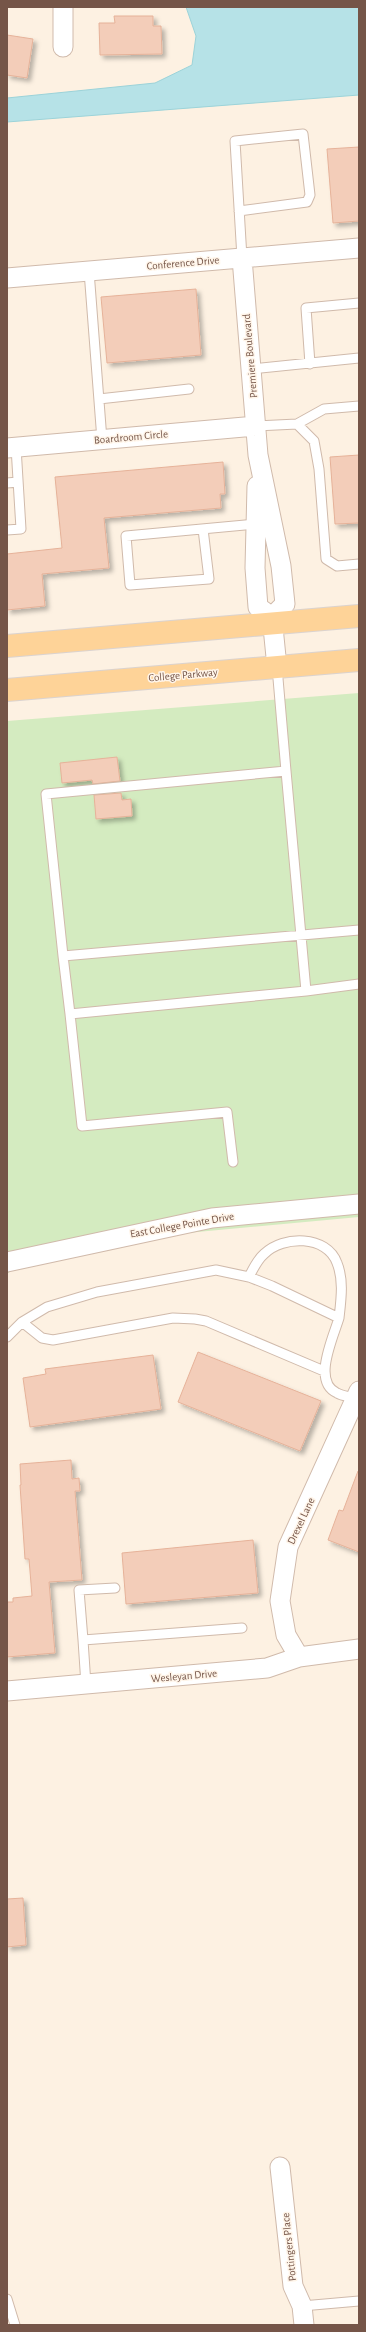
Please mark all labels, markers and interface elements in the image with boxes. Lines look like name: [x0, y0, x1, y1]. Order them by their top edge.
street label: Conference Drive: [146, 254, 220, 272]
street label: Premiere Boulevard: [241, 313, 259, 399]
street label: Boardroom Circle: [94, 428, 168, 446]
street label: College Parkway: [148, 666, 218, 684]
street label: East College Pointe Drive: [129, 1210, 235, 1240]
street label: Drexel Lane: [285, 1496, 317, 1546]
street label: Wesleyan Drive: [151, 1668, 217, 1684]
street label: Pottingers Place: [280, 2212, 298, 2282]

